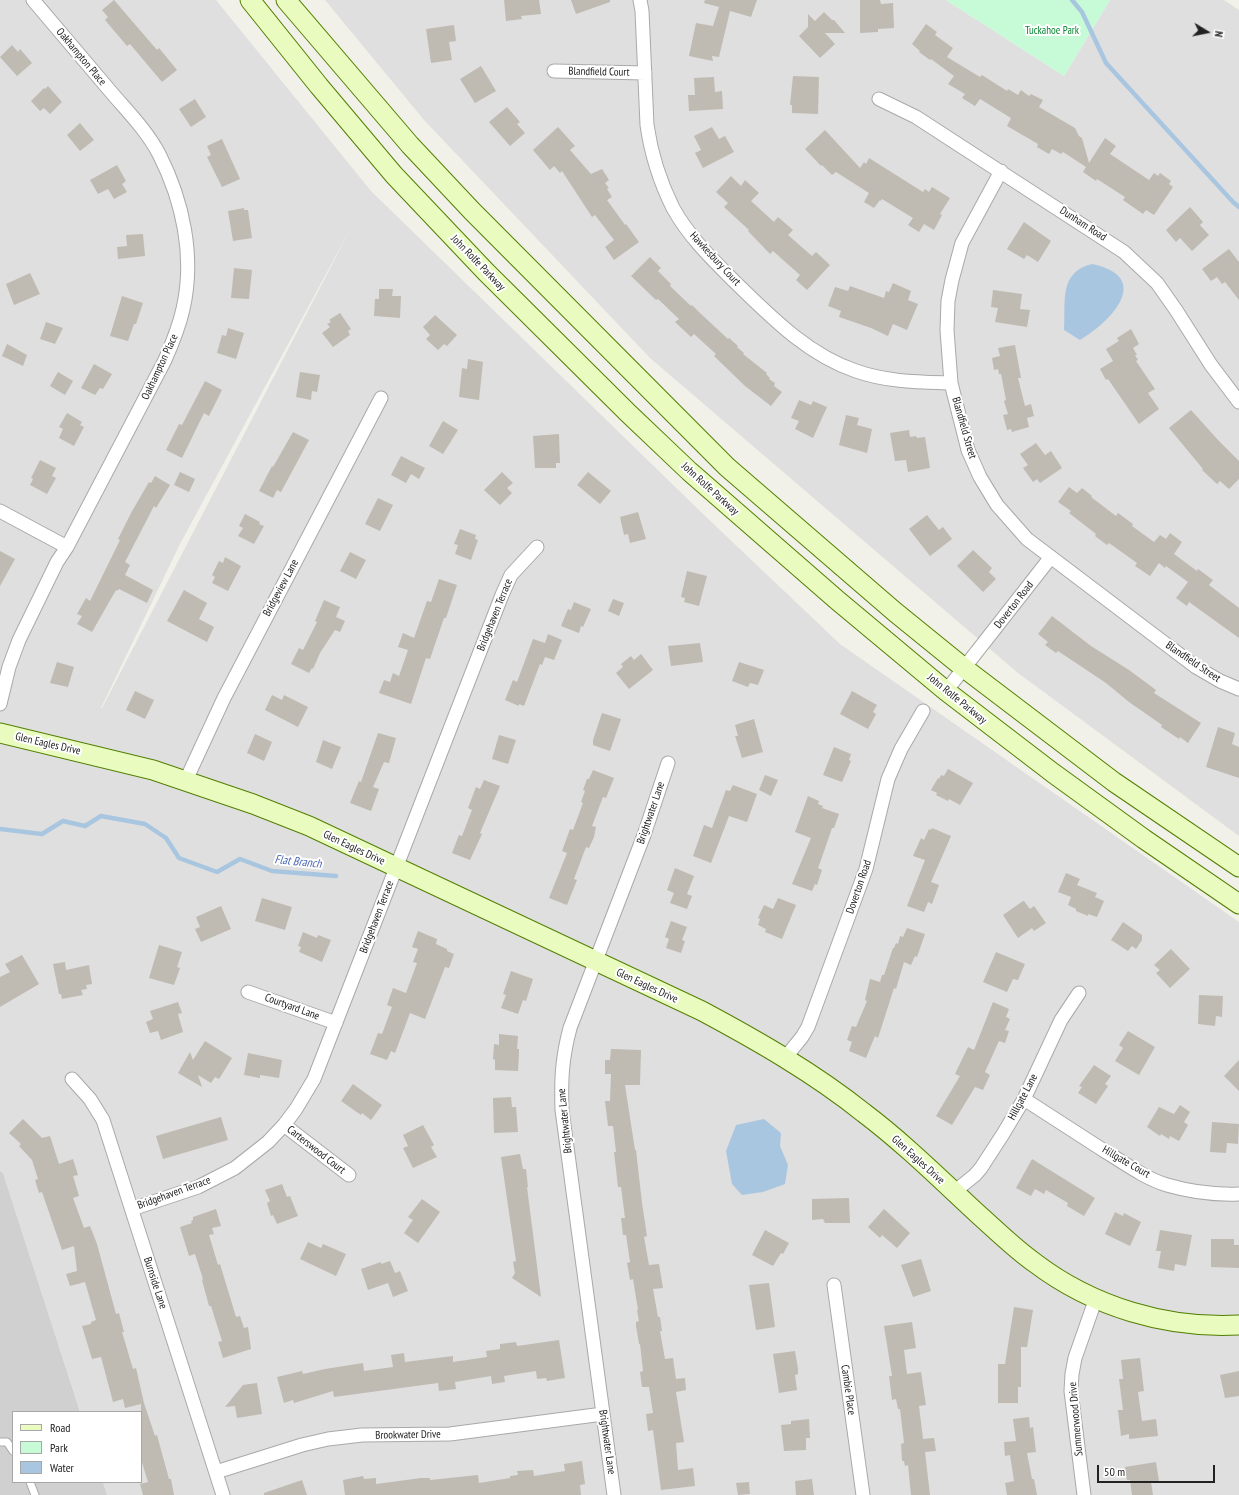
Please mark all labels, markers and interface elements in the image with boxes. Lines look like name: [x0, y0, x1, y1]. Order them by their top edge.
north arrow: [1187, 12, 1227, 52]
park label: Tuckahoe Park: [1025, 24, 1079, 38]
street label: Oakhampton Place: [53, 26, 109, 88]
text: N: [1211, 30, 1226, 38]
street label: Blandfield Court: [568, 65, 630, 79]
street label: Dunham Road: [1057, 204, 1109, 244]
street label: Hawkesbury Court: [687, 229, 743, 289]
street label: John Rolfe Parkway: [448, 232, 508, 294]
street label: Oakhampton Place: [139, 332, 181, 402]
street label: Blandfield Street: [949, 396, 979, 460]
street label: John Rolfe Parkway: [679, 460, 741, 518]
street label: Bridgeview Lane: [260, 557, 302, 619]
street label: Bridgehaven Terrace: [474, 577, 516, 653]
street label: Doverton Road: [992, 579, 1036, 631]
street label: Blandfield Street: [1163, 639, 1223, 685]
street label: John Rolfe Parkway: [925, 671, 989, 727]
street label: Glen Eagles Drive: [14, 730, 82, 758]
street label: Brightwater Lane: [634, 780, 668, 846]
street label: Glen Eagles Drive: [321, 828, 387, 868]
water label: Flat Branch: [274, 852, 322, 872]
street label: Doverton Road: [844, 858, 874, 916]
street label: Bridgehaven Terrace: [357, 879, 397, 955]
street label: Glen Eagles Drive: [614, 966, 680, 1006]
street label: Courtyard Lane: [263, 991, 321, 1023]
street label: Hillgate Lane: [1005, 1072, 1041, 1122]
street label: Brightwater Lane: [555, 1088, 575, 1154]
street label: Carterswood Court: [284, 1123, 348, 1177]
street label: Glen Eagles Drive: [889, 1133, 947, 1187]
street label: Hillgate Court: [1100, 1143, 1152, 1181]
street label: Bridgehaven Terrace: [136, 1174, 212, 1212]
street label: Burnside Lane: [140, 1255, 170, 1311]
street label: Cambie Place: [838, 1364, 858, 1416]
street label: Summerwood Drive: [1066, 1381, 1086, 1457]
street label: Brightwater Lane: [596, 1409, 618, 1475]
legend: [12, 1411, 142, 1483]
text: Road: [50, 1420, 70, 1435]
street label: Brookwater Drive: [375, 1428, 441, 1442]
text: Park: [50, 1440, 68, 1455]
scale bar: [1099, 1457, 1217, 1483]
text: Water: [50, 1460, 74, 1475]
text: 50 m: [1104, 1464, 1125, 1479]

